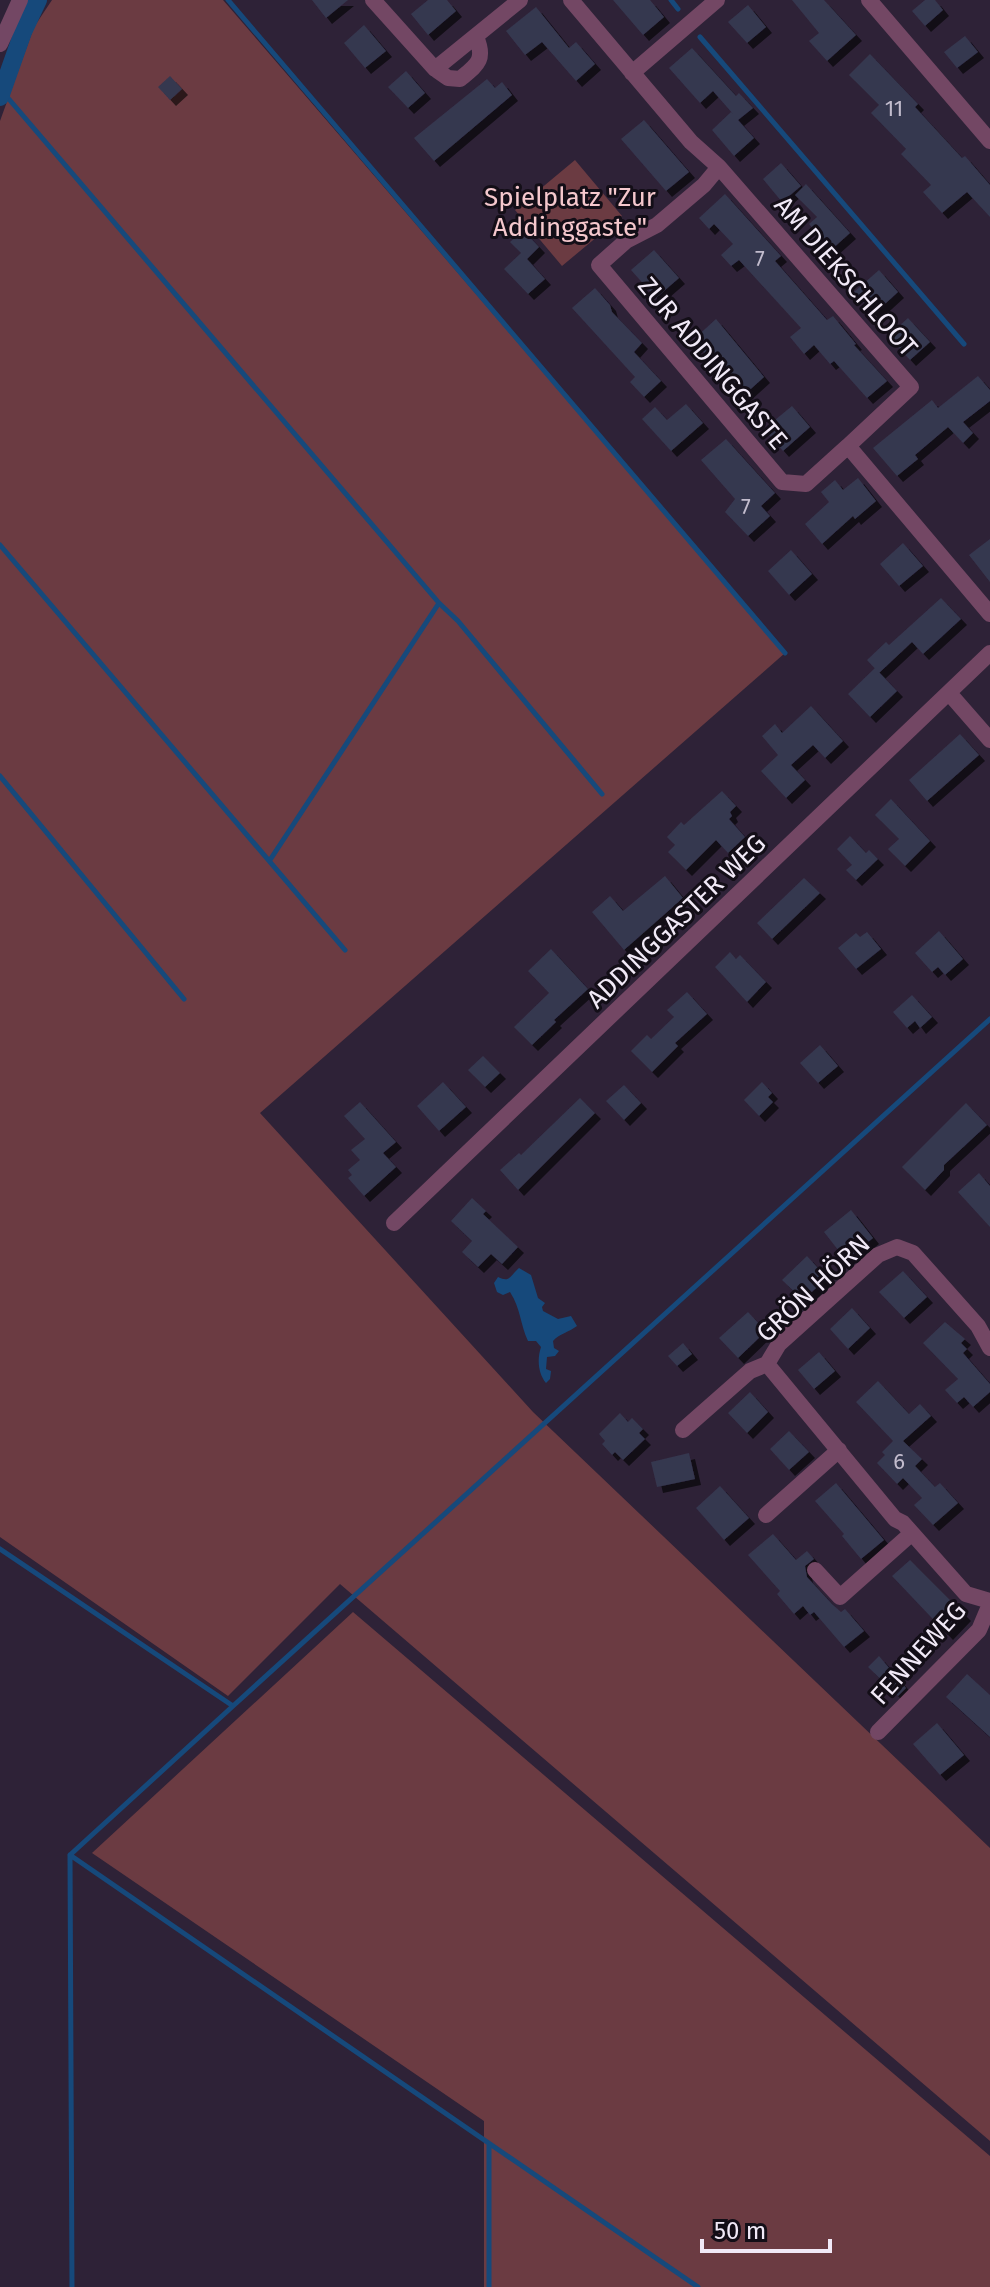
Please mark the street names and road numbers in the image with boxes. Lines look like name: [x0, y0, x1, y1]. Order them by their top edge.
street label: AM DIEKSCHLOOT: [768, 190, 924, 363]
street label: ZUR ADDINGGASTE: [631, 271, 794, 456]
street label: ADDINGGASTER WEG: [580, 828, 772, 1015]
street label: GRÖN HÖRN: [750, 1228, 876, 1349]
street label: FENNEWEG: [864, 1596, 973, 1711]

